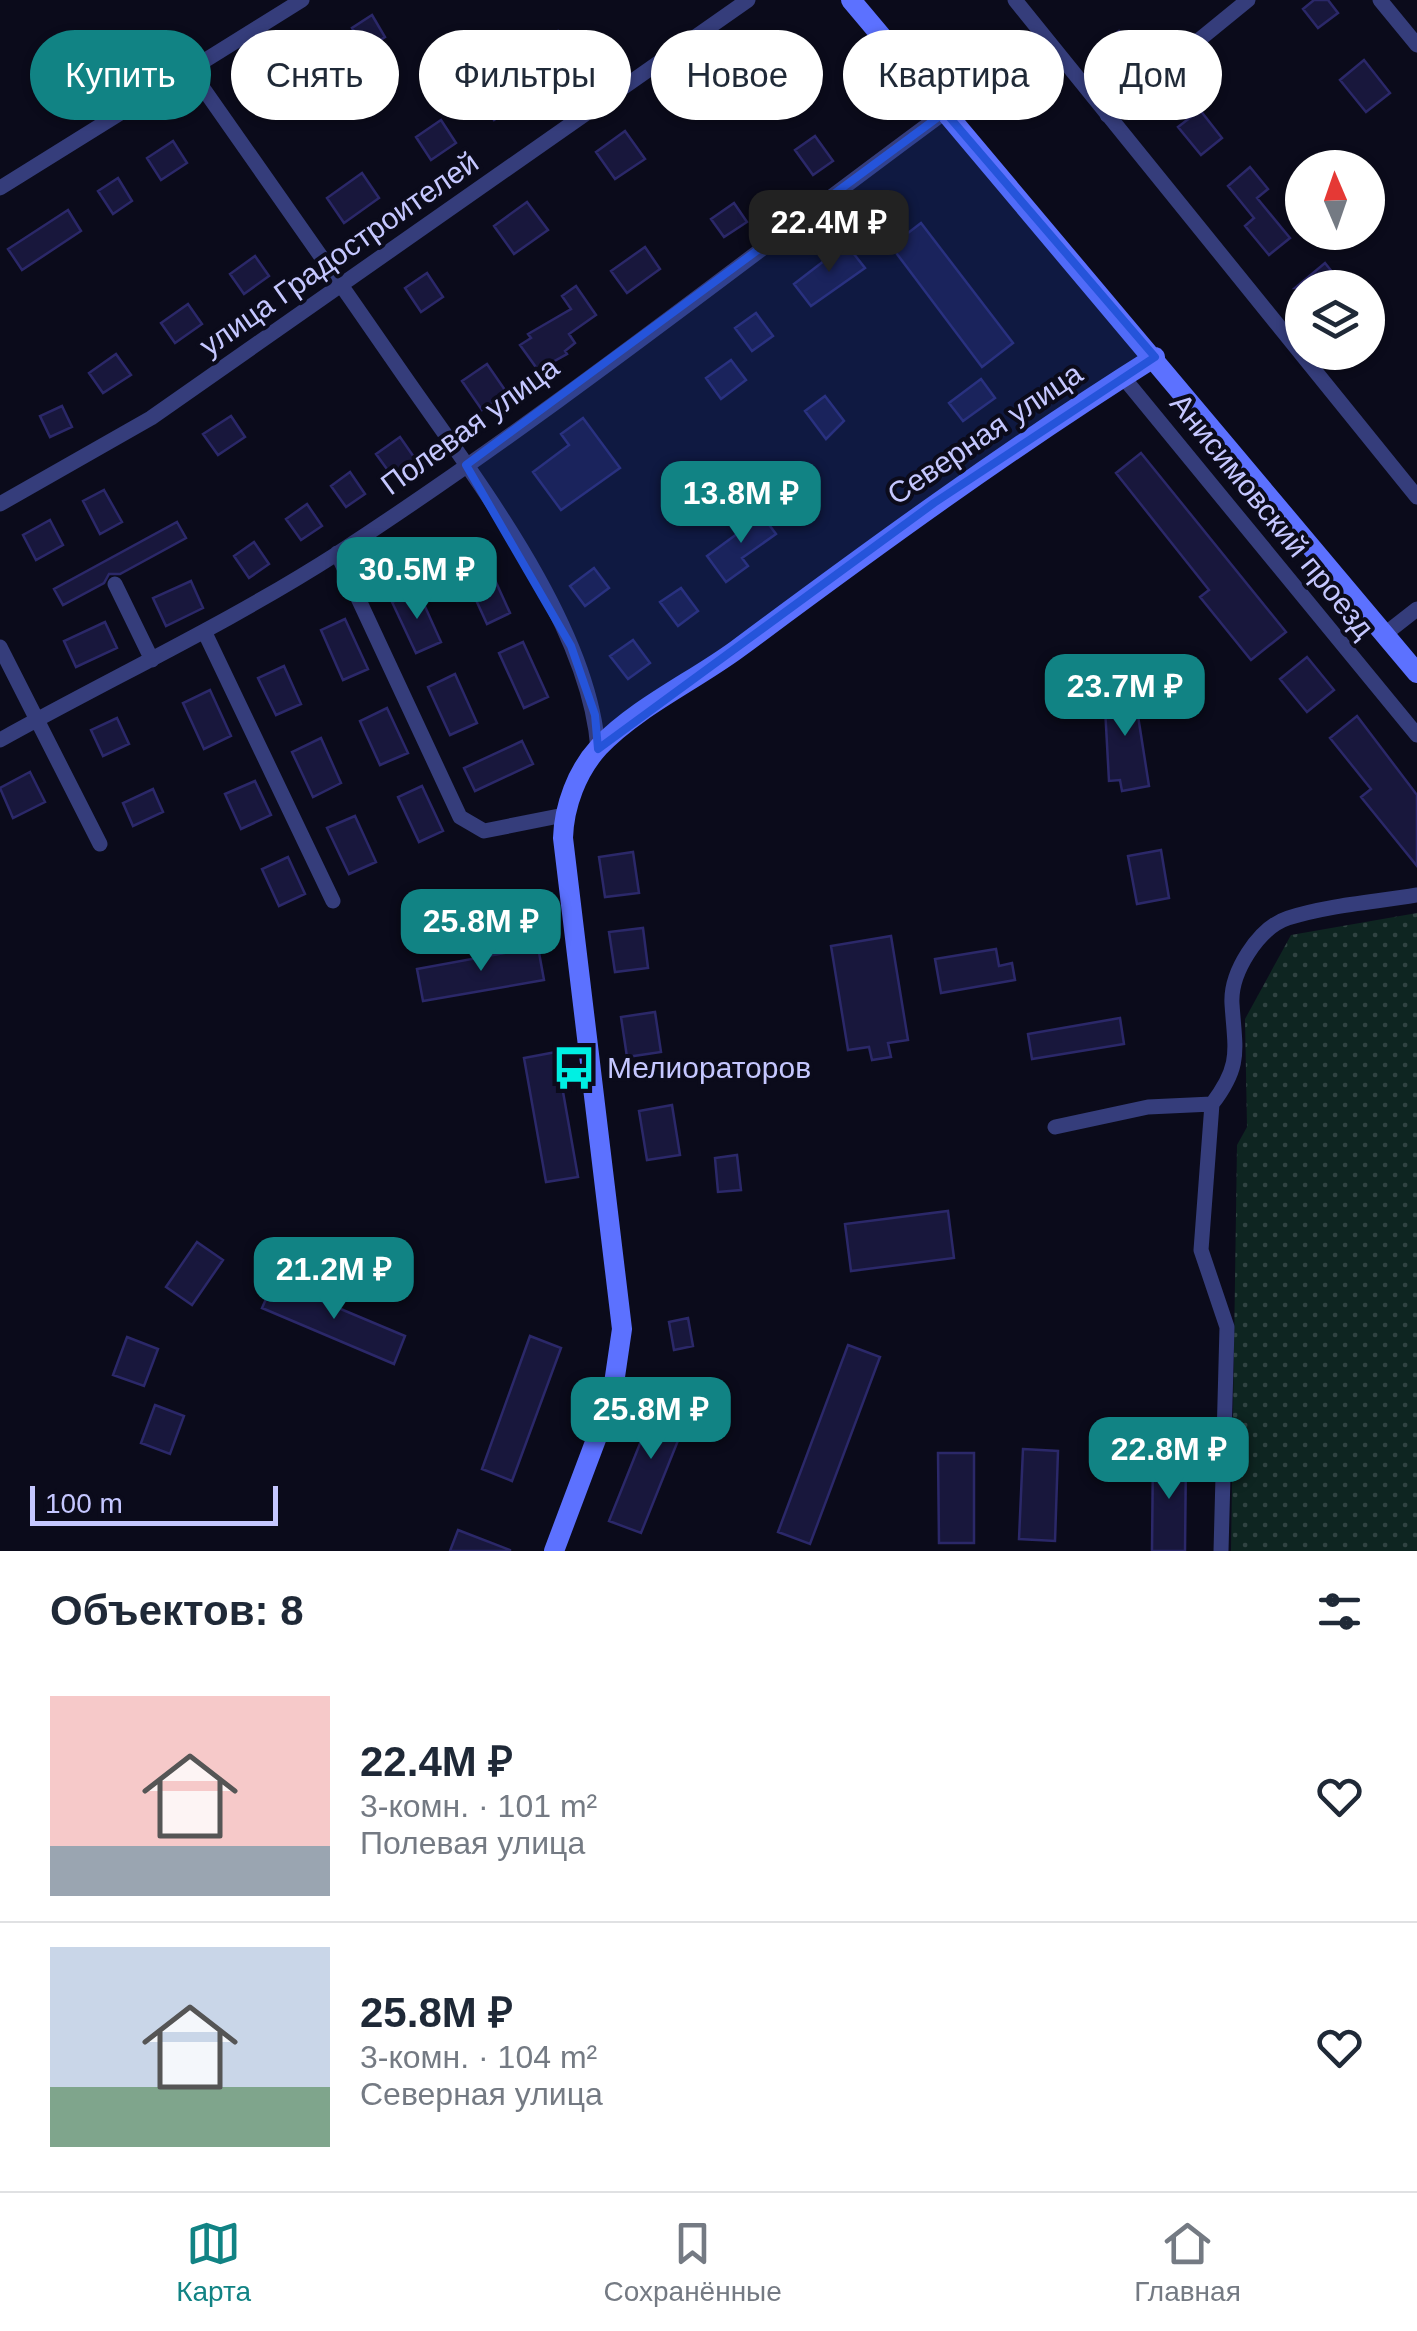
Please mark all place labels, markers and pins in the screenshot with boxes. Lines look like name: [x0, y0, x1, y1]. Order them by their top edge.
pin: 22.4M ₽: [737, 190, 921, 275]
pin: 13.8M ₽: [649, 461, 833, 546]
pin: 30.5M ₽: [325, 537, 509, 622]
pin: 23.7M ₽: [1033, 654, 1217, 739]
pin: 25.8M ₽: [389, 889, 573, 974]
bus stop icon: Мелиораторов: [550, 1044, 598, 1092]
place label: Мелиораторов: [607, 1051, 811, 1084]
pin: 21.2M ₽: [242, 1237, 426, 1322]
pin: 25.8M ₽: [559, 1377, 743, 1462]
pin: 22.8M ₽: [1077, 1417, 1261, 1502]

